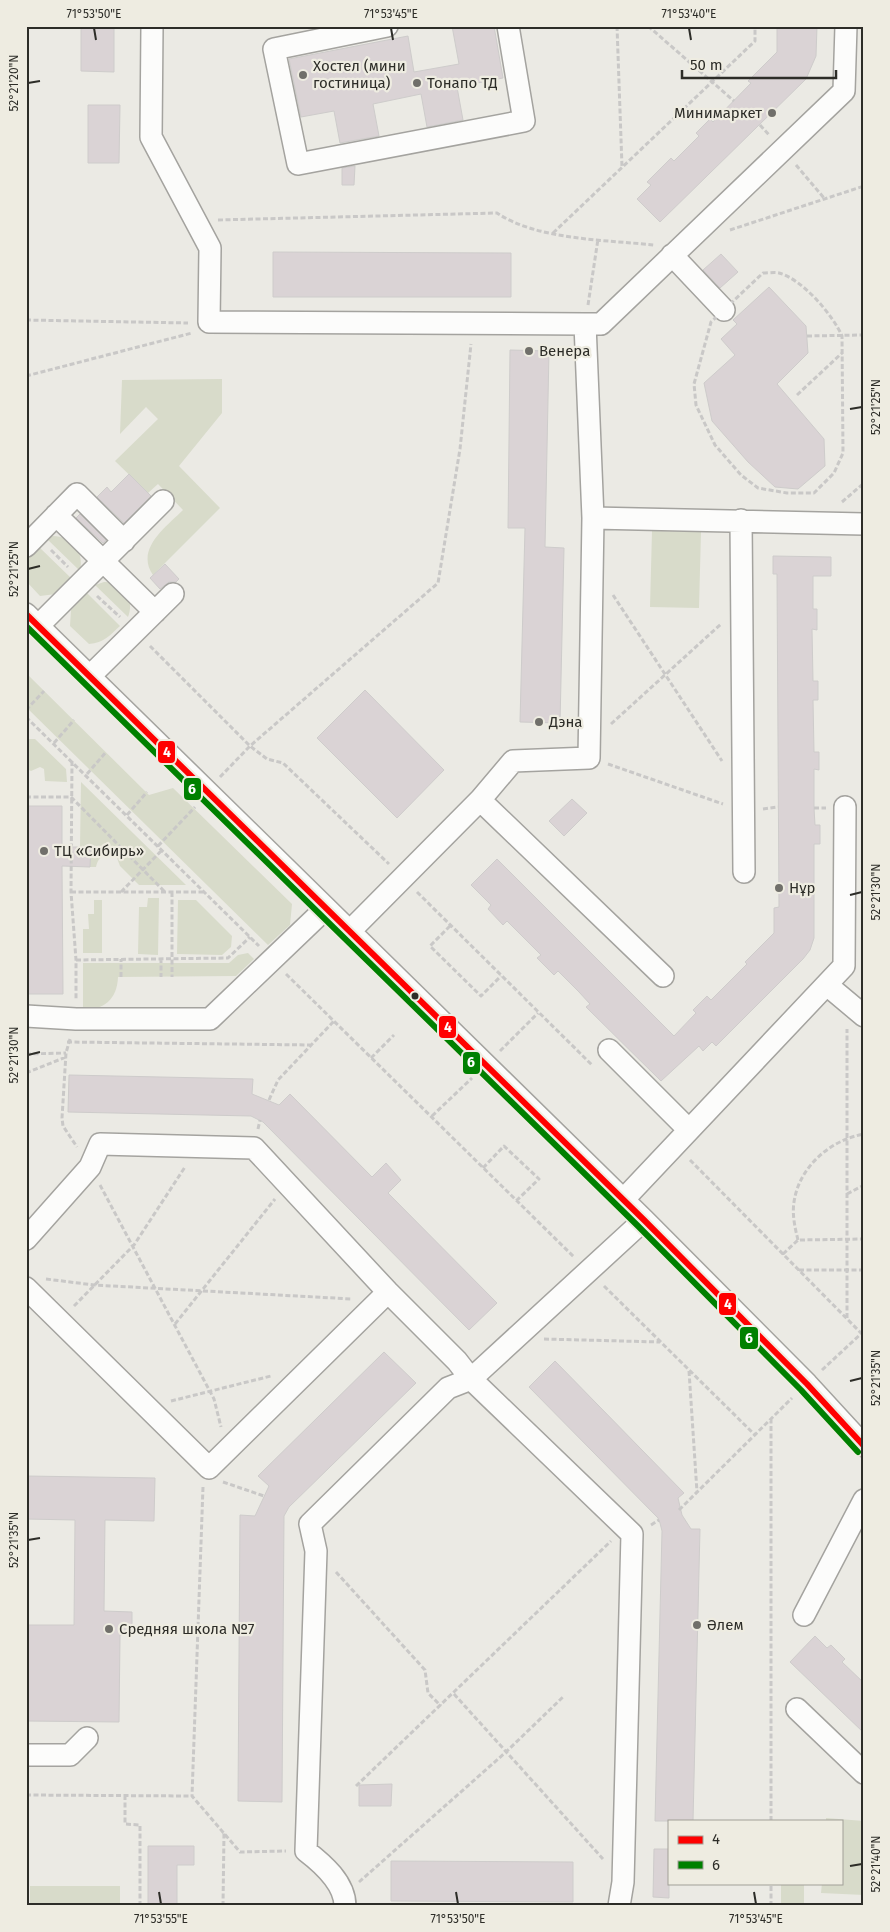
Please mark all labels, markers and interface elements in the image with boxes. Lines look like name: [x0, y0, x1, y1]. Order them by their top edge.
text: 71°53'50"E: [67, 7, 121, 21]
text: 71°53'45"E: [364, 7, 418, 21]
text: 71°53'40"E: [662, 7, 716, 21]
scale bar: [682, 48, 836, 80]
text: 52°21'20"N: [7, 54, 21, 112]
text: 50 m: [690, 56, 723, 74]
place label: Хостел (мини гостиница): [313, 57, 406, 92]
marker: Хостел (мини гостиница): [297, 69, 309, 81]
place label: Тонапо ТД: [427, 74, 498, 92]
marker: Тонапо ТД: [411, 77, 423, 89]
place label: Минимаркет: [674, 104, 762, 122]
marker: Минимаркет: [766, 107, 778, 119]
place label: Венера: [539, 342, 590, 360]
marker: Венера: [523, 345, 535, 357]
text: 52°21'25"N: [869, 379, 883, 435]
text: 52°21'25"N: [7, 541, 21, 597]
place label: Дэна: [548, 713, 582, 731]
marker: Дэна: [533, 716, 545, 728]
line badge: 4: [157, 740, 176, 764]
text: 4: [163, 744, 171, 761]
line badge: 6: [183, 777, 202, 801]
text: 6: [188, 781, 196, 798]
place label: ТЦ «Сибирь»: [54, 842, 144, 860]
marker: ТЦ «Сибирь»: [38, 845, 50, 857]
text: 52°21'30"N: [869, 863, 883, 921]
place label: Нұр: [789, 879, 816, 897]
marker: Нұр: [773, 882, 785, 894]
unlabelled marker: [410, 991, 420, 1001]
line badge: 4: [438, 1015, 457, 1039]
text: 4: [444, 1019, 452, 1036]
text: 52°21'30"N: [7, 1026, 21, 1084]
line badge: 6: [462, 1051, 481, 1075]
text: 6: [467, 1054, 475, 1071]
line badge: 4: [718, 1292, 737, 1316]
text: 4: [724, 1296, 732, 1313]
line badge: 6: [739, 1326, 759, 1350]
text: 6: [745, 1330, 753, 1347]
text: 52°21'35"N: [869, 1350, 883, 1406]
text: 52°21'35"N: [7, 1512, 21, 1568]
place label: Әлем: [707, 1616, 743, 1634]
marker: Әлем: [691, 1619, 703, 1631]
place label: Средняя школа №7: [119, 1620, 255, 1638]
marker: Средняя школа №7: [103, 1623, 115, 1635]
legend: [668, 1820, 842, 1884]
text: 4: [712, 1830, 720, 1848]
text: 52°21'40"N: [869, 1835, 883, 1893]
text: 6: [712, 1856, 720, 1874]
text: 71°53'55"E: [134, 1912, 188, 1926]
text: 71°53'50"E: [431, 1912, 485, 1926]
text: 71°53'45"E: [729, 1912, 783, 1926]

